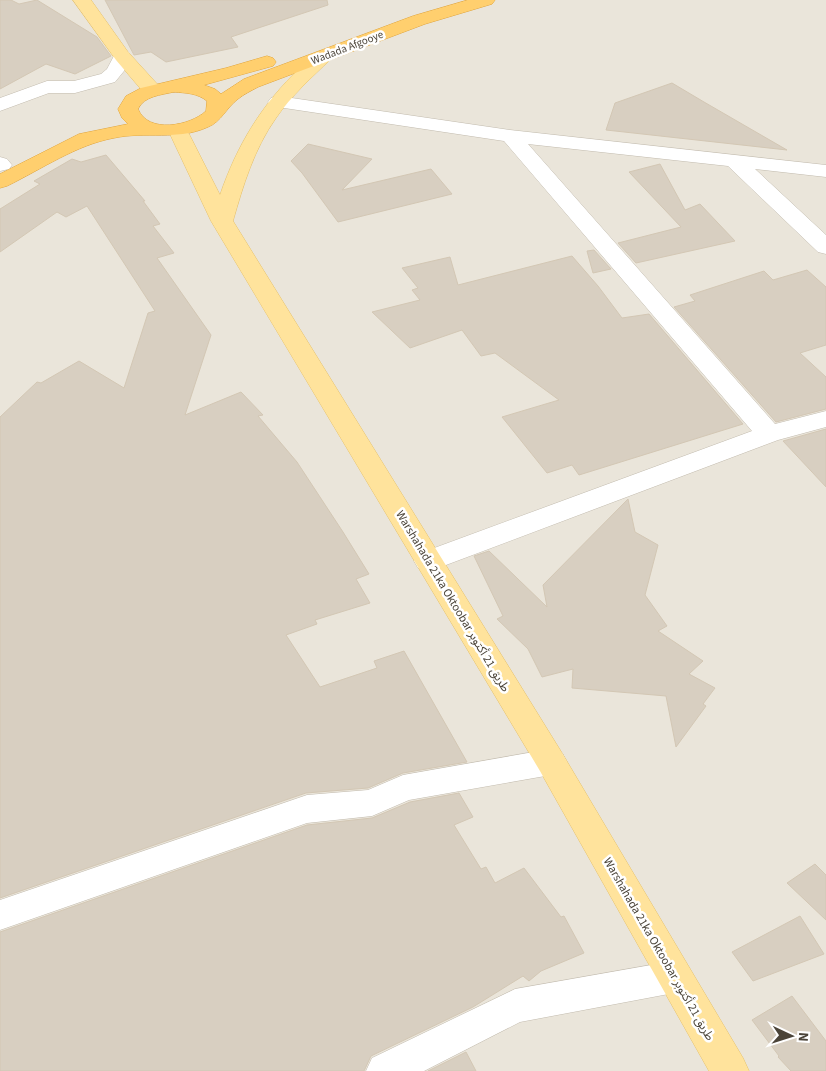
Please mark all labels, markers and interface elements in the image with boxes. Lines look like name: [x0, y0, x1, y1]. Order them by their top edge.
street label: Wadada Afgooye: [309, 27, 386, 68]
street label: Warshahada 21ka Oktoobar طريق 21 أكتوبر: [391, 507, 514, 695]
street label: Warshahada 21ka Oktoobar طريق 21 أكتوبر: [599, 855, 718, 1044]
north arrow: [766, 1011, 816, 1061]
text: N: [793, 1031, 813, 1042]

